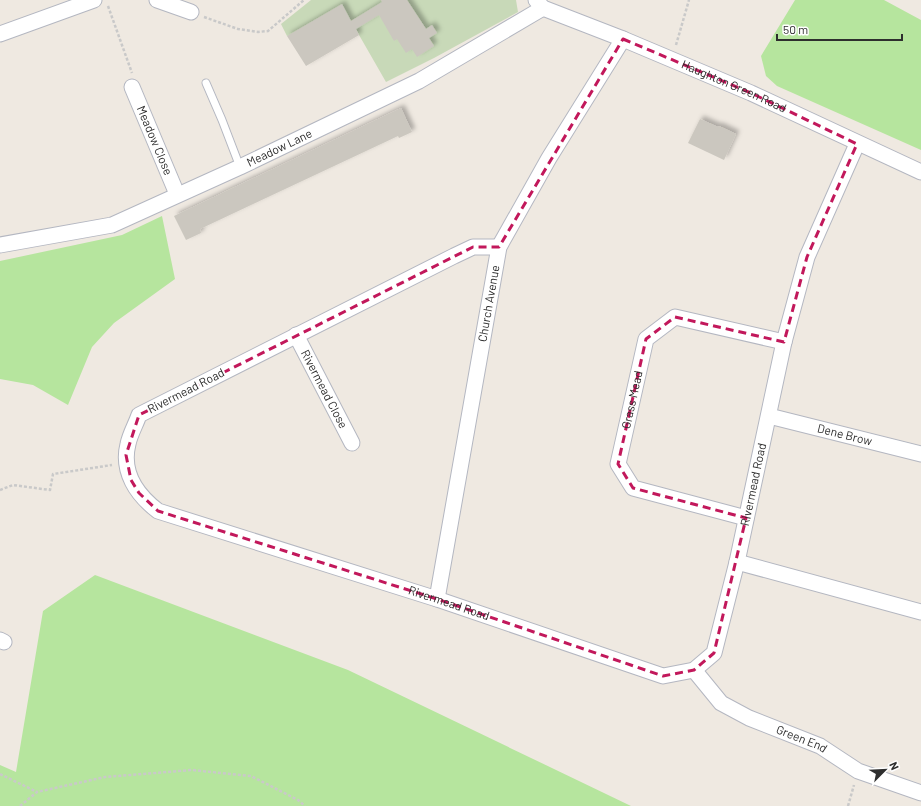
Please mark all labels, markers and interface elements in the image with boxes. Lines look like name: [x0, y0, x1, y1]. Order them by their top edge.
scale bar: [777, 16, 902, 42]
text: 50 m: [783, 22, 808, 36]
street label: Haughton Green Road: [680, 57, 789, 114]
street label: Meadow Close: [135, 103, 176, 177]
street label: Meadow Lane: [244, 126, 314, 169]
street label: Church Avenue: [474, 264, 502, 343]
street label: Rivermead Close: [299, 347, 351, 430]
street label: Rivermead Road: [145, 365, 226, 416]
street label: Grass Mead: [618, 369, 645, 430]
street label: Dene Brow: [816, 420, 874, 448]
street label: Rivermead Road: [737, 442, 768, 527]
street label: Rivermead Road: [407, 582, 491, 622]
street label: Green End: [775, 721, 830, 755]
north arrow: [865, 750, 905, 790]
text: N: [887, 760, 902, 772]

